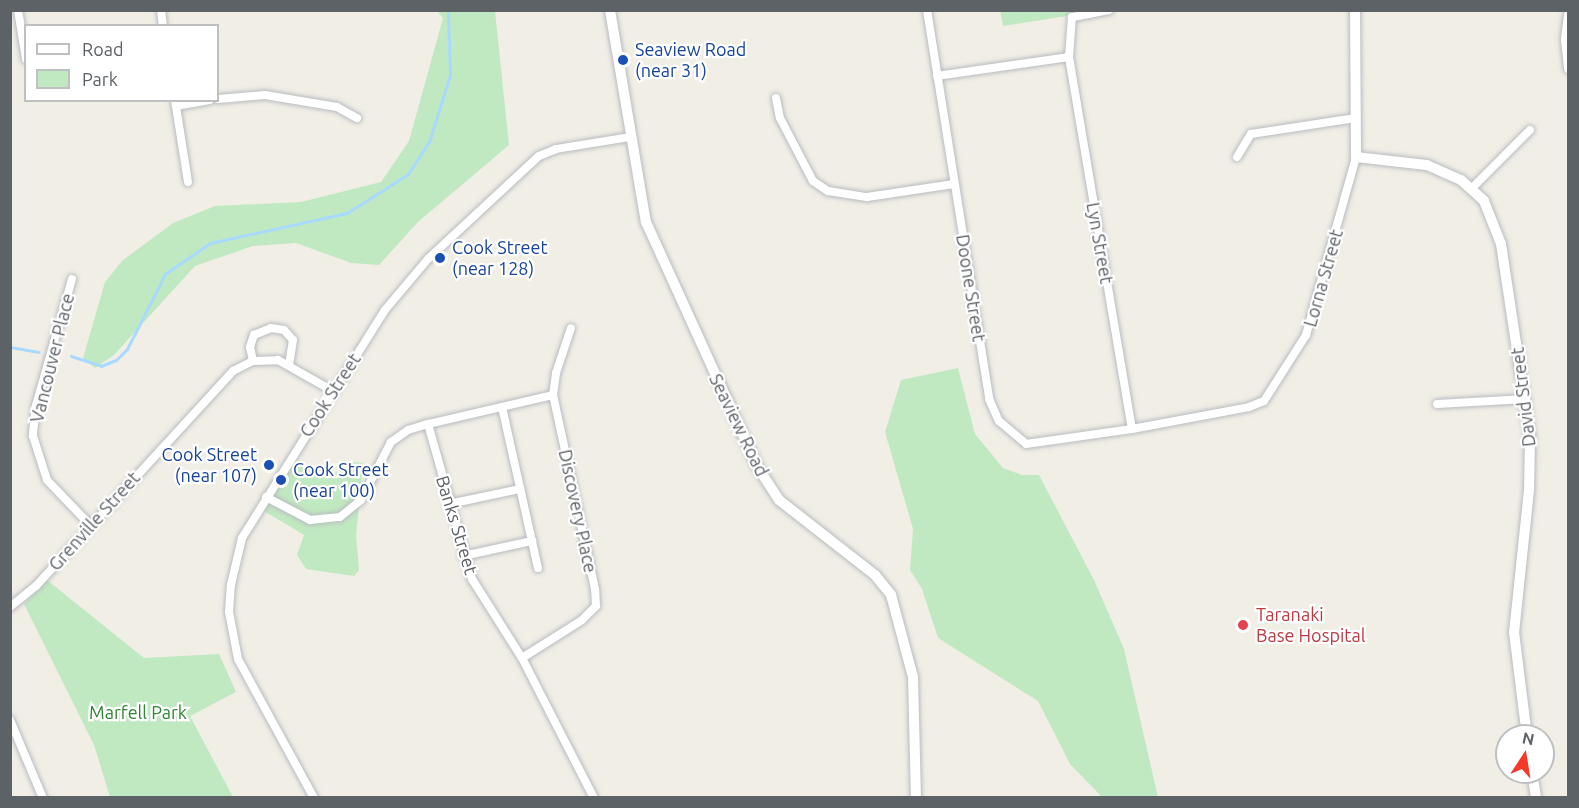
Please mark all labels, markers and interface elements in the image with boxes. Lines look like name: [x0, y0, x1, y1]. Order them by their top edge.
legend: [24, 24, 219, 102]
text: Road: [82, 39, 124, 59]
place label: Seaview Road (near 31): [635, 39, 746, 82]
marker: Seaview Road (near 31): [616, 53, 630, 67]
text: Park: [82, 69, 118, 89]
street label: Lyn Street: [1082, 201, 1118, 285]
street label: Lorna Street: [1299, 227, 1347, 329]
street label: Doone Street: [952, 233, 990, 343]
place label: Cook Street (near 128): [452, 237, 548, 280]
marker: Cook Street (near 128): [433, 251, 447, 265]
street label: Vancouver Place: [26, 291, 78, 425]
street label: David Street: [1506, 346, 1540, 448]
street label: Cook Street: [295, 349, 365, 441]
street label: Seaview Road: [705, 370, 773, 480]
place label: Cook Street (near 107): [161, 444, 257, 486]
street label: Discovery Place: [554, 447, 602, 575]
marker: Cook Street (near 107): [262, 458, 276, 472]
place label: Cook Street (near 100): [293, 459, 389, 502]
street label: Grenville Street: [44, 467, 144, 575]
marker: Cook Street (near 100): [274, 473, 288, 487]
street label: Banks Street: [432, 473, 482, 577]
place label: Taranaki Base Hospital: [1256, 604, 1365, 646]
marker: Taranaki Base Hospital: [1234, 616, 1252, 634]
park label: Marfell Park: [89, 701, 187, 723]
north arrow: [1495, 724, 1555, 784]
text: N: [1521, 728, 1536, 748]

